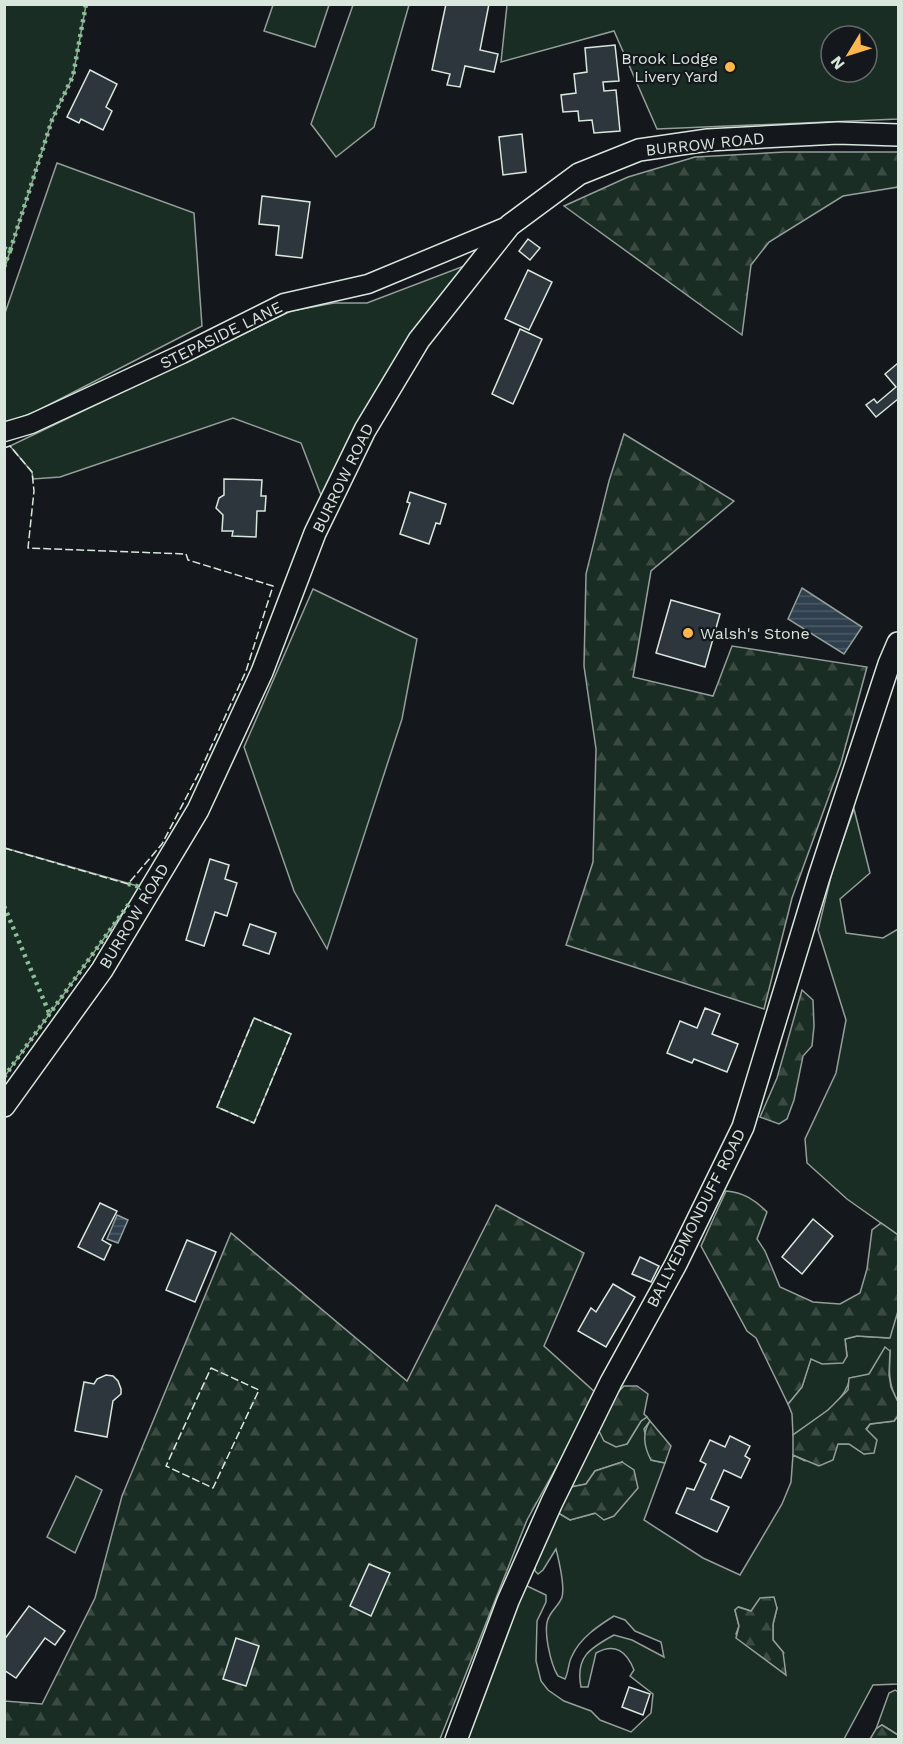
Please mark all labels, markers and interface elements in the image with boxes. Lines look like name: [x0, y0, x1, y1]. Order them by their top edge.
north arrow: [819, 24, 879, 84]
place label: Brook Lodge Livery Yard: [621, 49, 718, 86]
text: N: [826, 52, 849, 73]
marker: Brook Lodge Livery Yard: [723, 60, 737, 74]
street label: BURROW ROAD: [645, 128, 765, 160]
street label: STEPASIDE LANE: [157, 297, 285, 373]
street label: BURROW ROAD: [308, 420, 378, 536]
place label: Walsh's Stone: [700, 624, 810, 643]
marker: Walsh's Stone: [681, 626, 695, 640]
street label: BURROW ROAD: [95, 860, 173, 972]
street label: BALLYEDMONDUFF ROAD: [643, 1126, 749, 1310]

